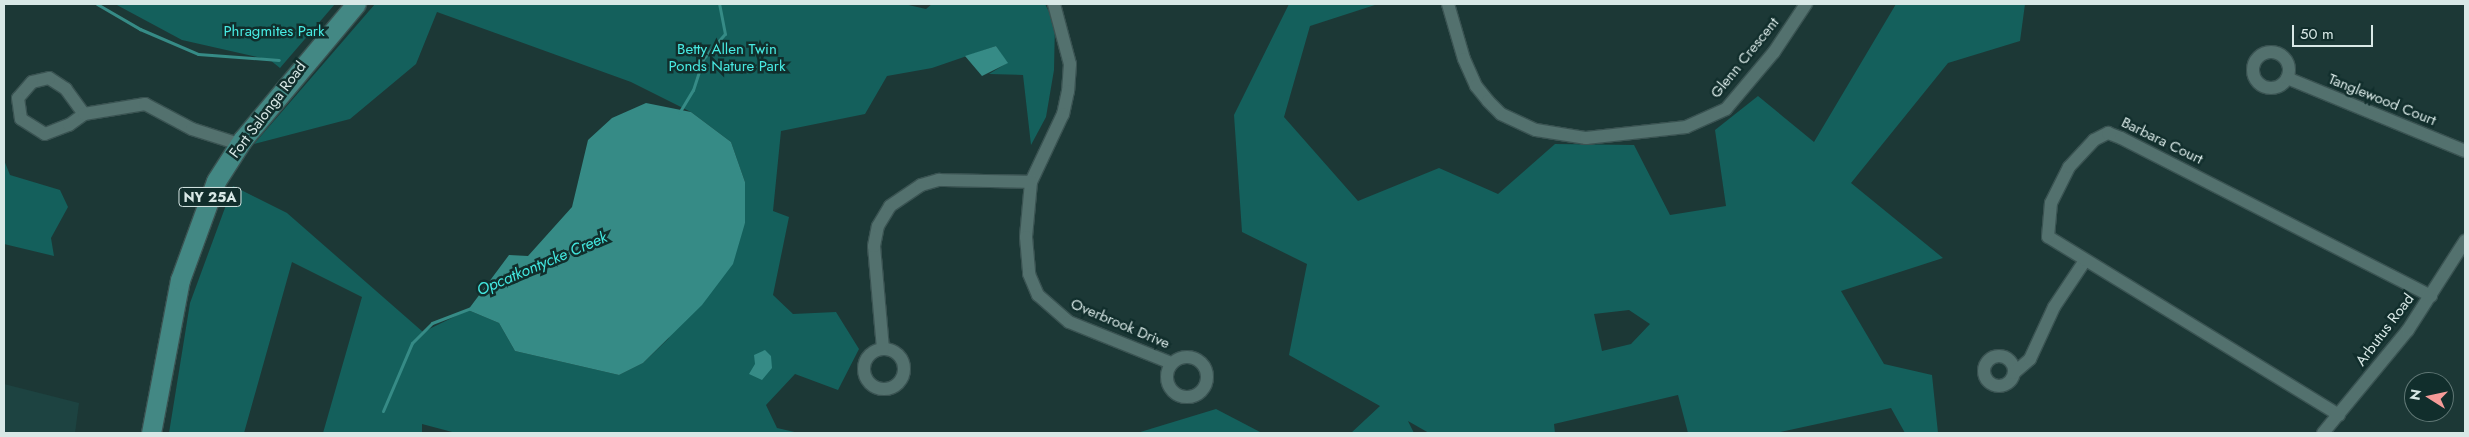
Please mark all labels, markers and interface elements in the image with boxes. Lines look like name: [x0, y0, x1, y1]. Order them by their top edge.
street label: Glenn Crescent: [1707, 14, 1783, 102]
scale bar: [2294, 15, 2375, 47]
park label: Phragmites Park: [223, 23, 325, 41]
text: 50 m: [2300, 23, 2334, 45]
park label: Betty Allen Twin Ponds Nature Park: [668, 40, 786, 75]
street label: Fort Salonga Road: [226, 58, 310, 162]
street label: Tanglewood Court: [2326, 70, 2438, 130]
street label: Barbara Court: [2118, 114, 2206, 168]
road number: NY 25A: [178, 186, 242, 208]
water label: Opcatkontycke Creek: [474, 228, 610, 300]
street label: Arbutus Road: [2352, 290, 2418, 370]
street label: Overbrook Drive: [1068, 295, 1172, 353]
north arrow: [2404, 372, 2454, 422]
text: N: [2404, 387, 2426, 402]

